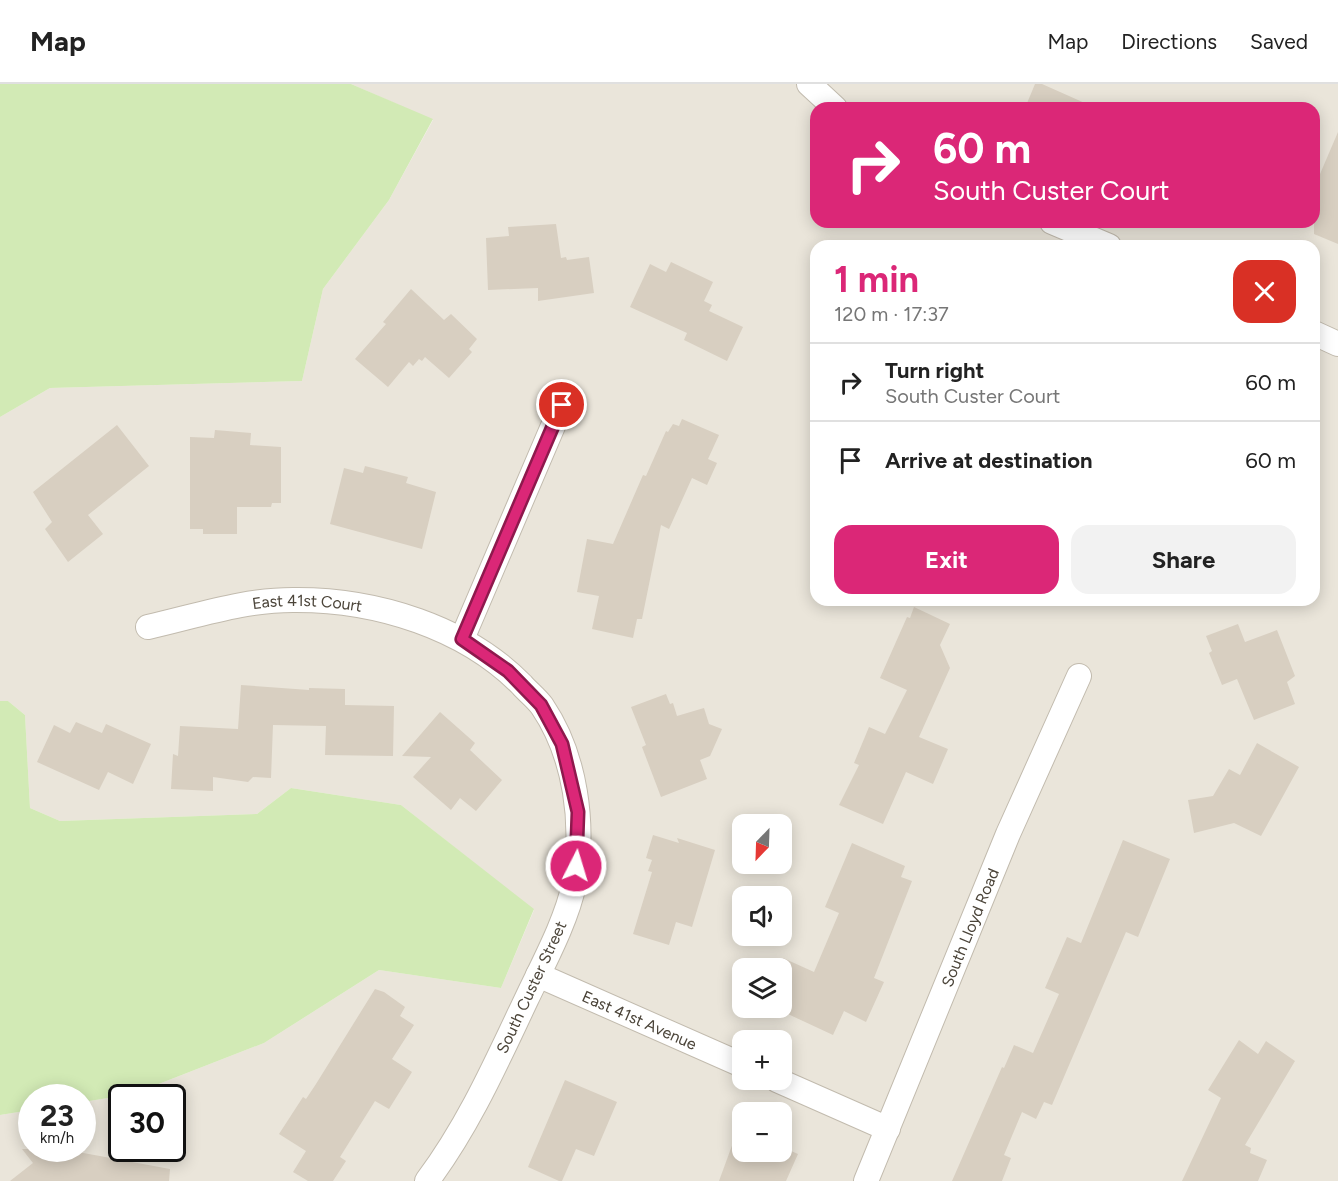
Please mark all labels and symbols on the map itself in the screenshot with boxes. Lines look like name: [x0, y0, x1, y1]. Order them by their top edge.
pin: [536, 379, 587, 430]
street label: East 41st Court: [251, 591, 364, 616]
north arrow: [732, 814, 792, 874]
position arrow: [544, 834, 608, 898]
street label: South Lloyd Road: [938, 866, 1003, 990]
street label: South Custer Street: [492, 918, 570, 1056]
street label: East 41st Avenue: [579, 987, 700, 1054]
speed limit sign: 30: [108, 1084, 186, 1162]

